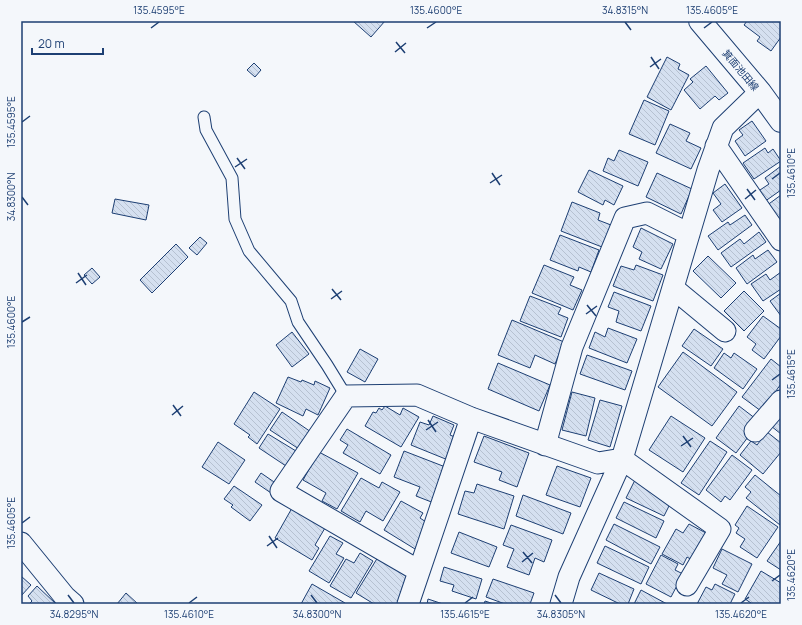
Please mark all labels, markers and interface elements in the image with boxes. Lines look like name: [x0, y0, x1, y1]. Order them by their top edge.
text: 135.4595°E: [133, 3, 185, 17]
text: 135.4600°E: [410, 3, 462, 17]
text: 34.8315°N: [602, 3, 648, 17]
text: 135.4605°E: [686, 3, 738, 17]
scale bar: [32, 30, 103, 56]
text: 20 m: [38, 35, 65, 52]
street label: 箕面池田線: [720, 46, 762, 94]
text: 135.4595°E: [4, 96, 18, 148]
text: 135.4610°E: [784, 148, 798, 198]
text: 34.8300°N: [4, 173, 18, 221]
text: 135.4600°E: [4, 296, 18, 348]
text: 135.4615°E: [784, 349, 798, 399]
text: 135.4605°E: [4, 497, 18, 549]
text: 135.4620°E: [784, 549, 798, 601]
text: 34.8295°N: [50, 607, 98, 621]
text: 135.4610°E: [164, 607, 214, 621]
text: 34.8300°N: [293, 607, 341, 621]
text: 135.4615°E: [440, 607, 490, 621]
text: 34.8305°N: [537, 607, 585, 621]
text: 135.4620°E: [715, 607, 767, 621]

